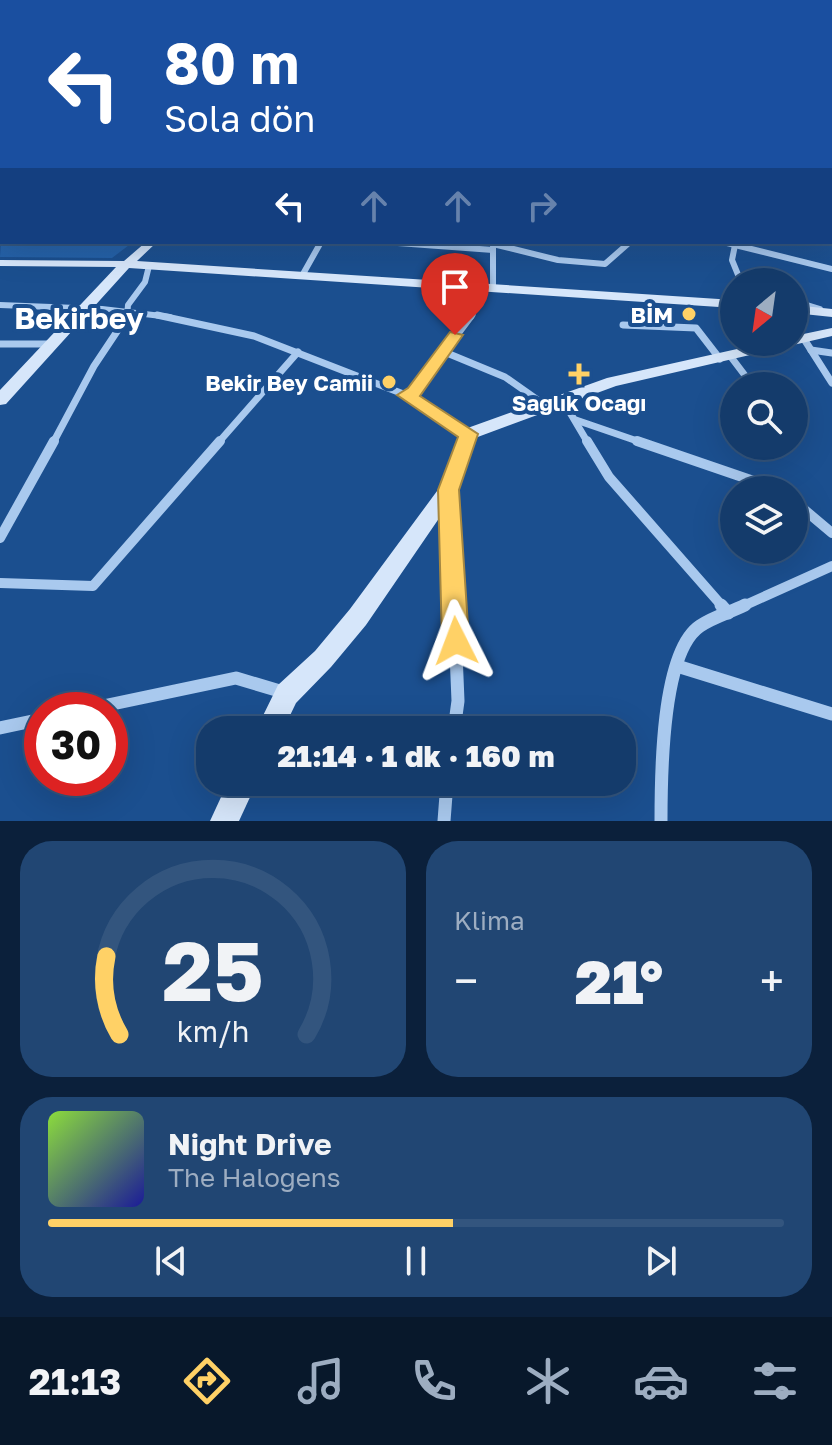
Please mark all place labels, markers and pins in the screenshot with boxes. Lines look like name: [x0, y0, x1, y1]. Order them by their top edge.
pin: [421, 253, 489, 335]
place label: BİM: [630, 301, 673, 328]
marker: BİM: [680, 305, 698, 323]
marker: Saglık Ocagı: [568, 363, 590, 385]
place label: Bekir Bey Camii: [205, 369, 373, 396]
marker: Bekir Bey Camii: [380, 373, 398, 391]
place label: Saglık Ocagı: [512, 389, 646, 416]

